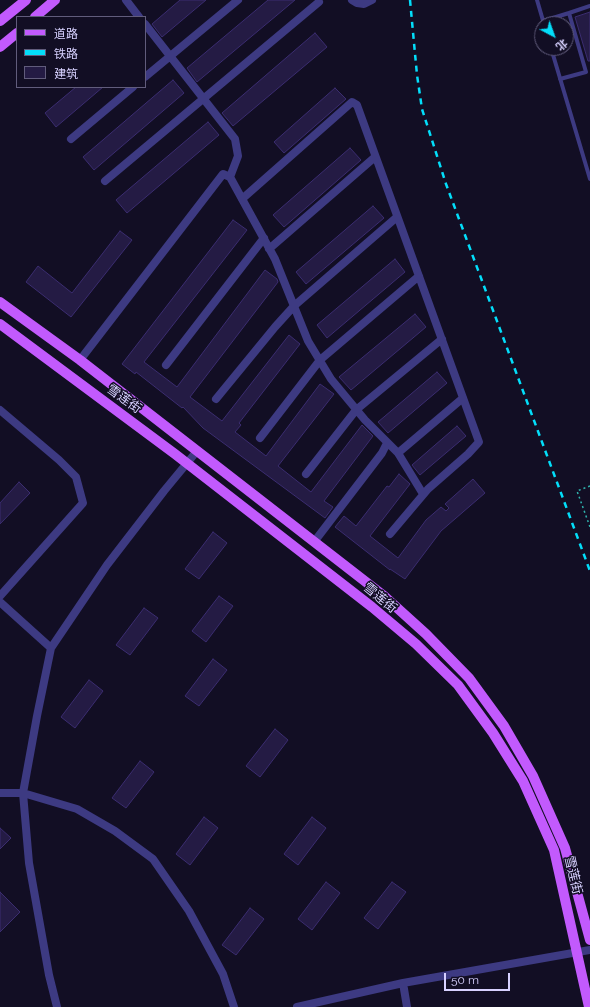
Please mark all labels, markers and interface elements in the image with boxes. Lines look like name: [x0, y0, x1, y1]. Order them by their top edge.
legend: [16, 16, 146, 88]
north arrow: [534, 16, 574, 56]
text: 道路: [54, 27, 78, 41]
text: 北: [553, 36, 570, 53]
text: 铁路: [54, 47, 78, 61]
text: 建筑: [54, 67, 78, 81]
street label: 雪莲街: [104, 381, 144, 417]
street label: 雪莲街: [360, 580, 400, 616]
street label: 雪莲街: [561, 854, 585, 896]
scale bar: [446, 965, 512, 991]
text: 50 m: [451, 973, 479, 987]

